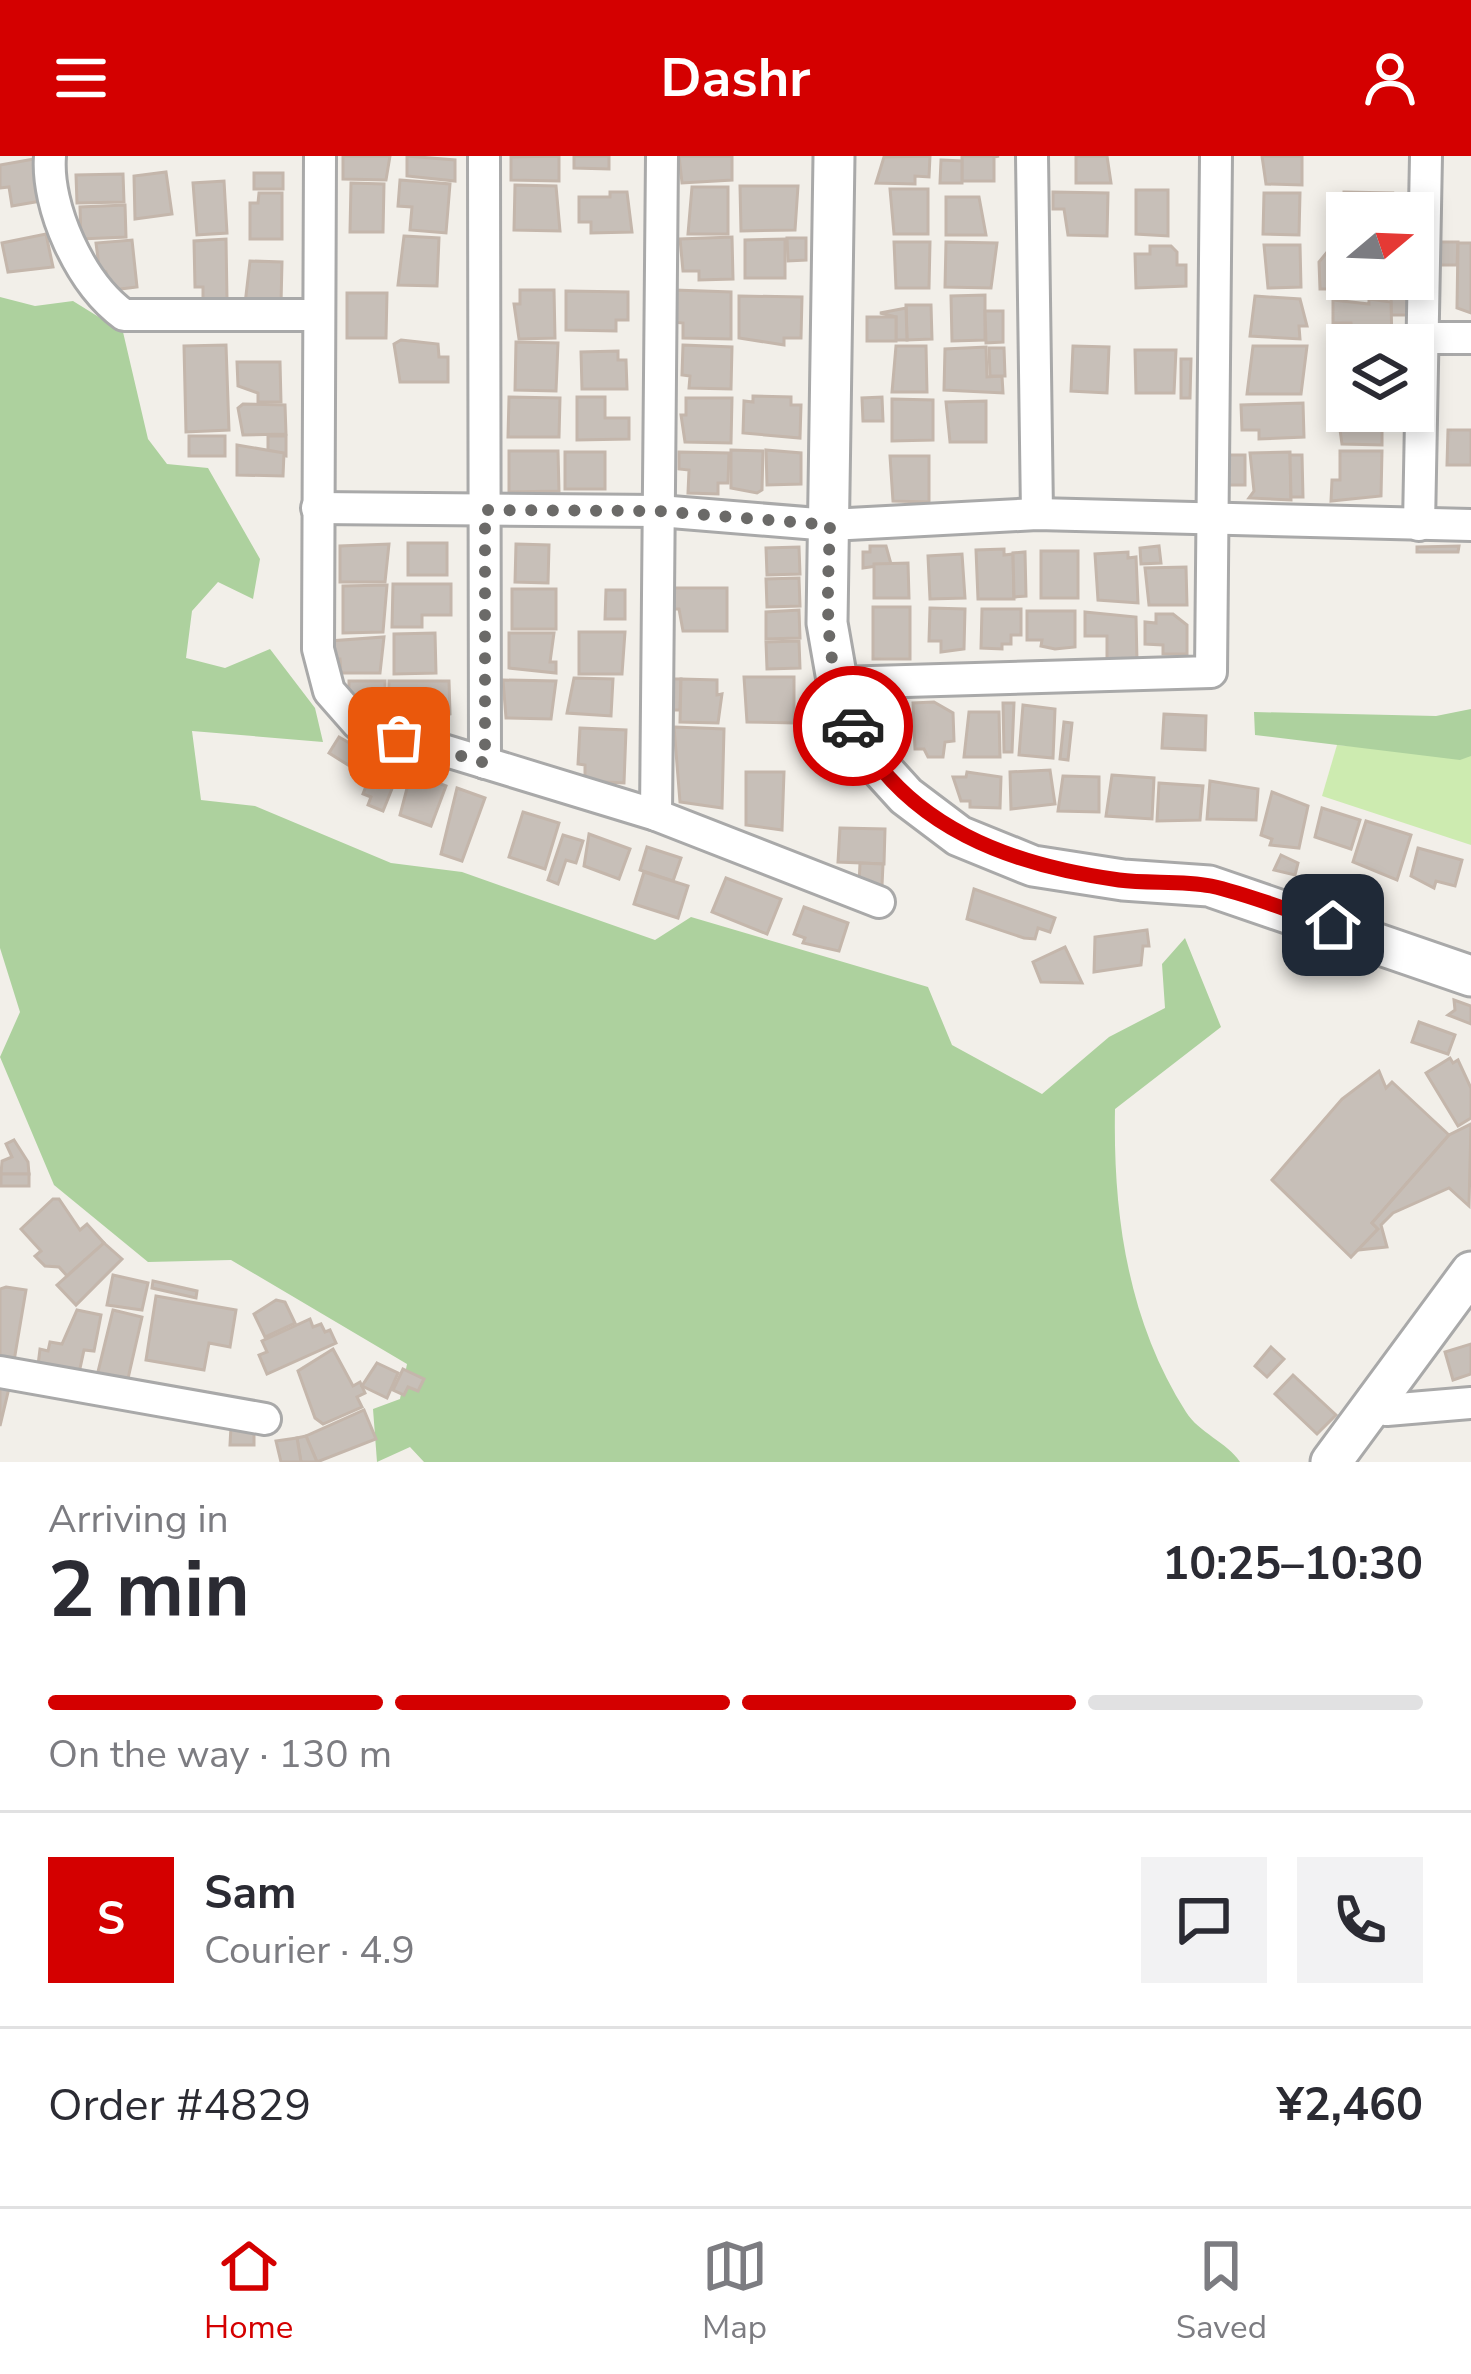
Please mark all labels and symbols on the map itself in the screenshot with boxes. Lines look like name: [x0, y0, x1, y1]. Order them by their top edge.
north arrow: [1326, 192, 1434, 300]
courier: [793, 666, 913, 786]
pin: [348, 687, 450, 789]
pin: [1282, 874, 1384, 976]

